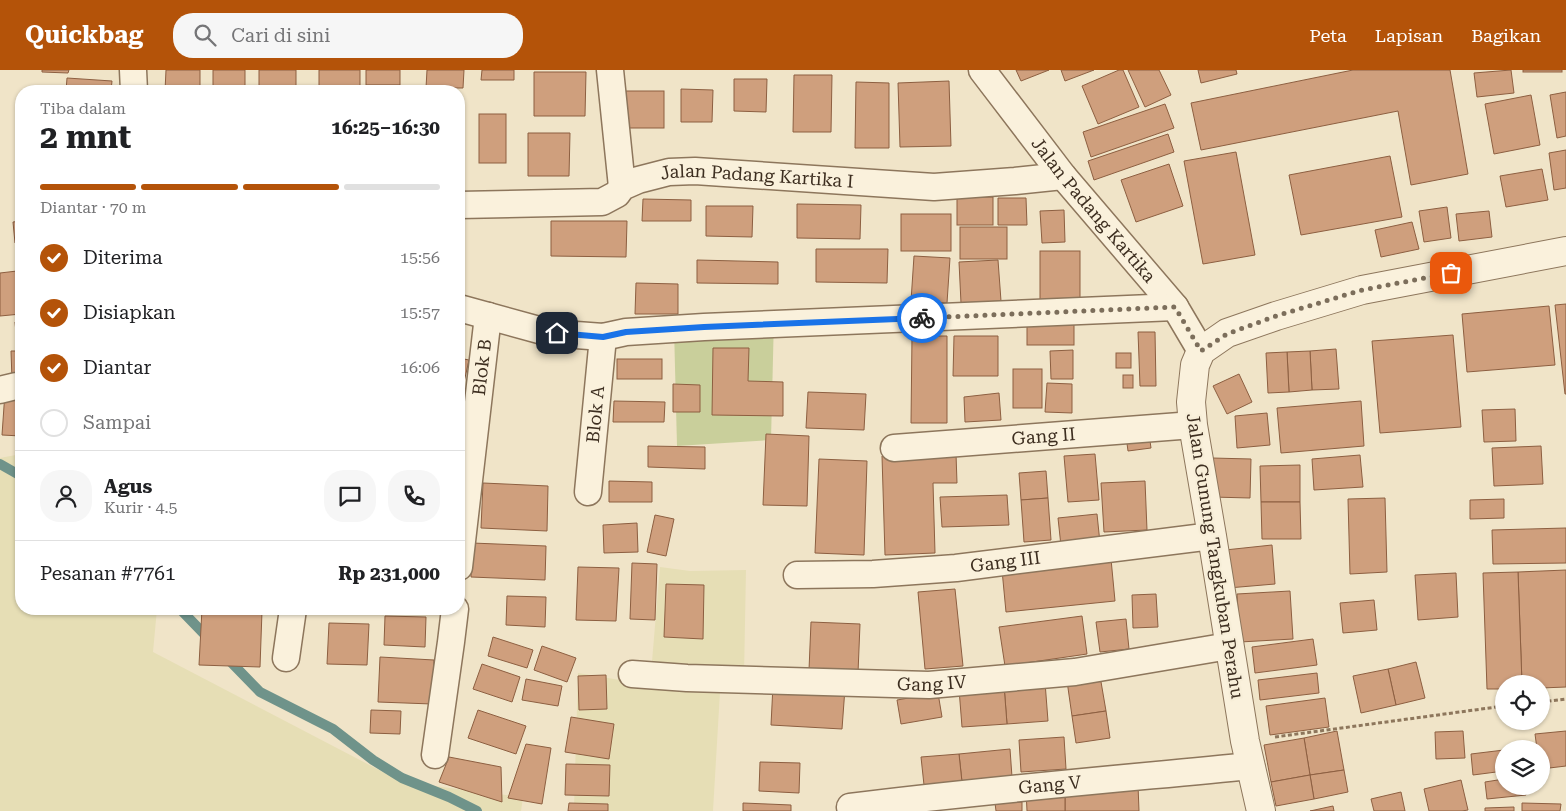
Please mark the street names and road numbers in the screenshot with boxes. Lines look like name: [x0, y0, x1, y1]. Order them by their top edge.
street label: Jalan Padang Kartika: [1027, 133, 1161, 287]
street label: Jalan Padang Kartika I: [657, 160, 854, 192]
street label: Blok B: [468, 338, 495, 397]
street label: Blok A: [582, 384, 608, 444]
street label: Jalan Gunung Tangkuban Perahu: [1183, 412, 1248, 700]
street label: Gang II: [1011, 423, 1076, 449]
street label: Gang III: [969, 547, 1042, 576]
street label: Gang IV: [897, 671, 968, 695]
street label: Gang V: [1017, 771, 1083, 798]

